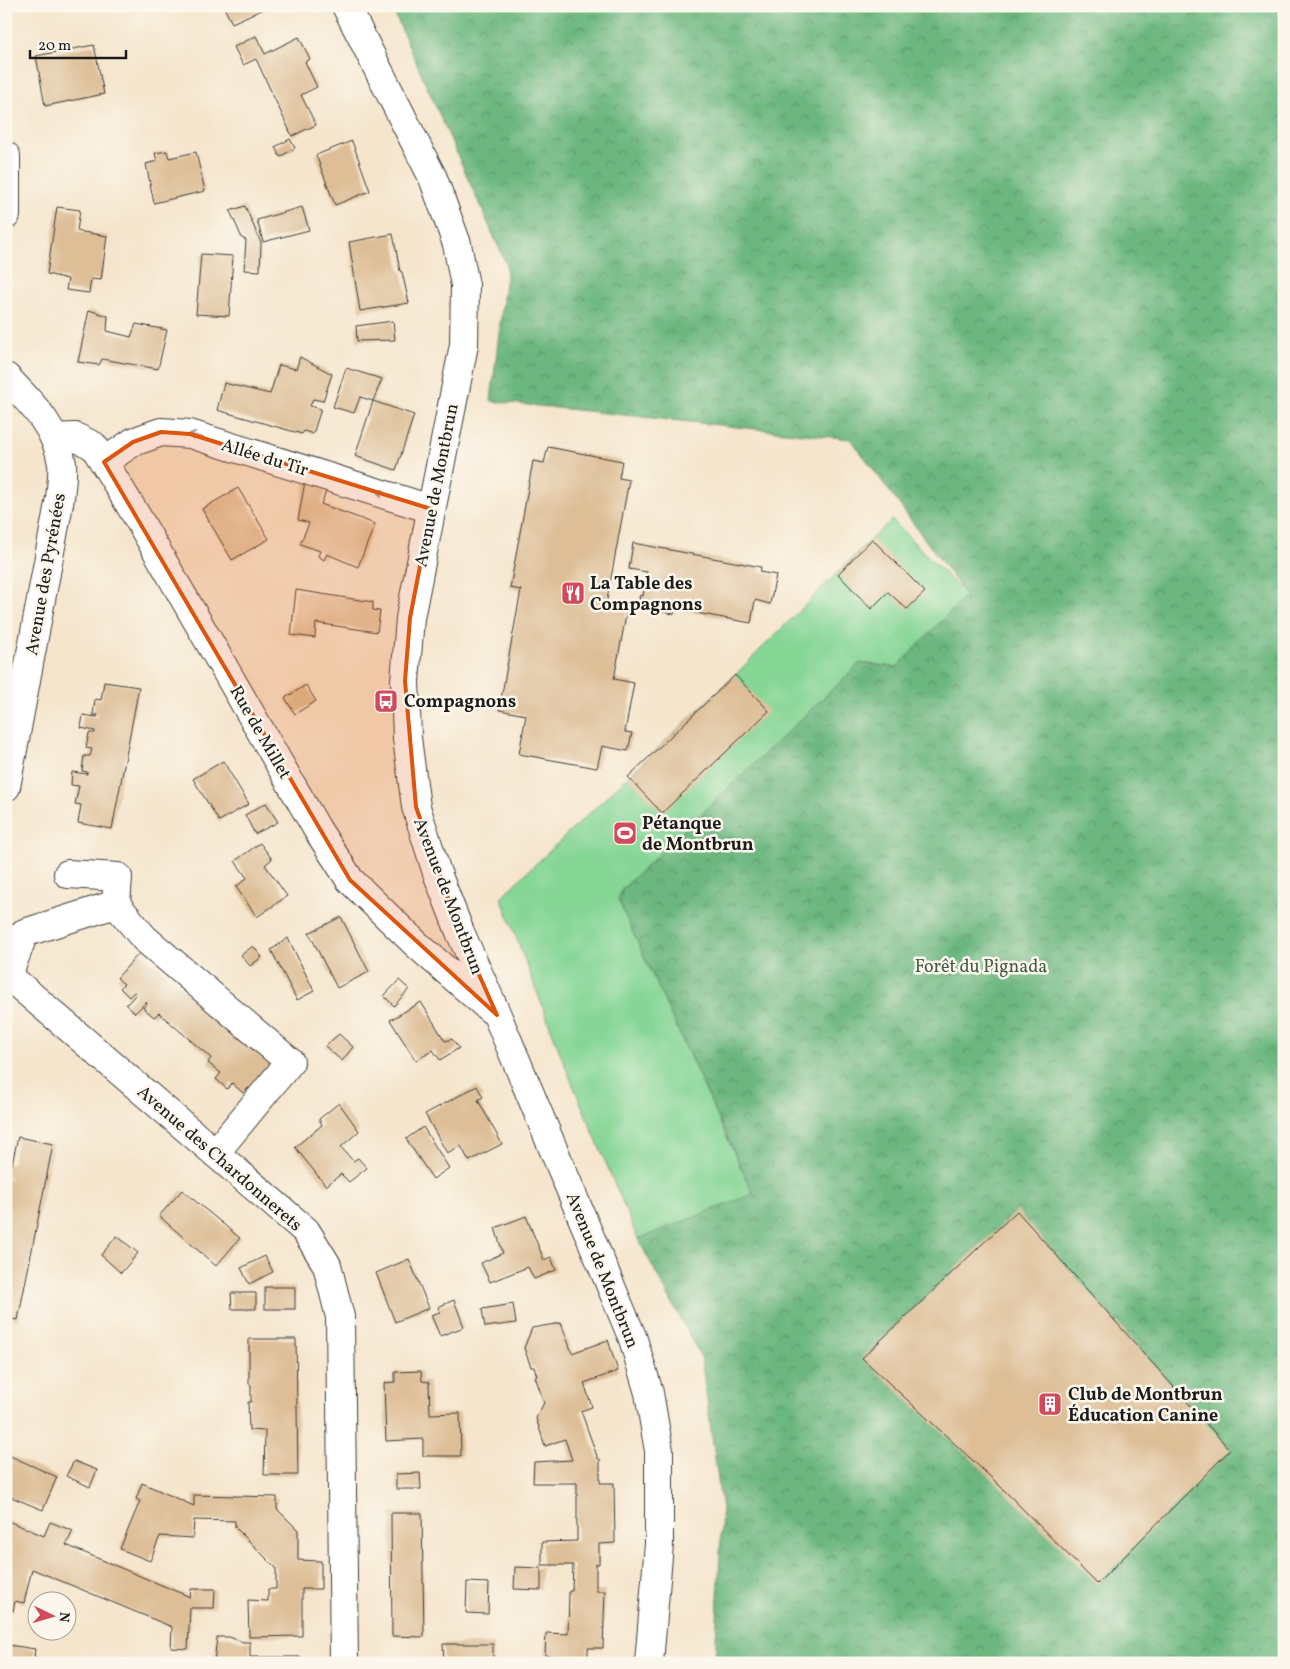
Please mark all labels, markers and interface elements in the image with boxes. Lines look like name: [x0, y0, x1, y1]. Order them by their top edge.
scale bar: [30, 28, 126, 60]
text: 20 m: [38, 36, 71, 57]
street label: Avenue de Montbrun: [409, 401, 466, 569]
one-way arrow: [188, 431, 204, 440]
street label: Allée du Tir: [218, 433, 312, 484]
one-way arrow: [377, 488, 393, 498]
street label: Avenue des Pyrénées: [20, 491, 73, 657]
place label: La Table des Compagnons: [590, 572, 702, 618]
restaurant icon: La Table des Compagnons: [560, 580, 586, 606]
street label: Rue de Millet: [223, 681, 297, 784]
bus stop icon: Compagnons: [373, 688, 399, 714]
place label: Compagnons: [404, 690, 516, 715]
place label: Pétanque de Montbrun: [642, 812, 754, 858]
street label: Avenue de Montbrun: [406, 815, 489, 979]
sports icon: Pétanque de Montbrun: [612, 820, 638, 846]
park label: Forêt du Pignada: [915, 955, 1047, 980]
street label: Avenue des Chardonnerets: [131, 1080, 307, 1238]
street label: Avenue de Montbrun: [559, 1189, 644, 1352]
place label: Club de Montbrun Éducation Canine: [1068, 1383, 1223, 1429]
building icon: Club de Montbrun Éducation Canine: [1037, 1391, 1063, 1417]
north arrow: [28, 1592, 78, 1642]
text: N: [54, 1611, 73, 1623]

